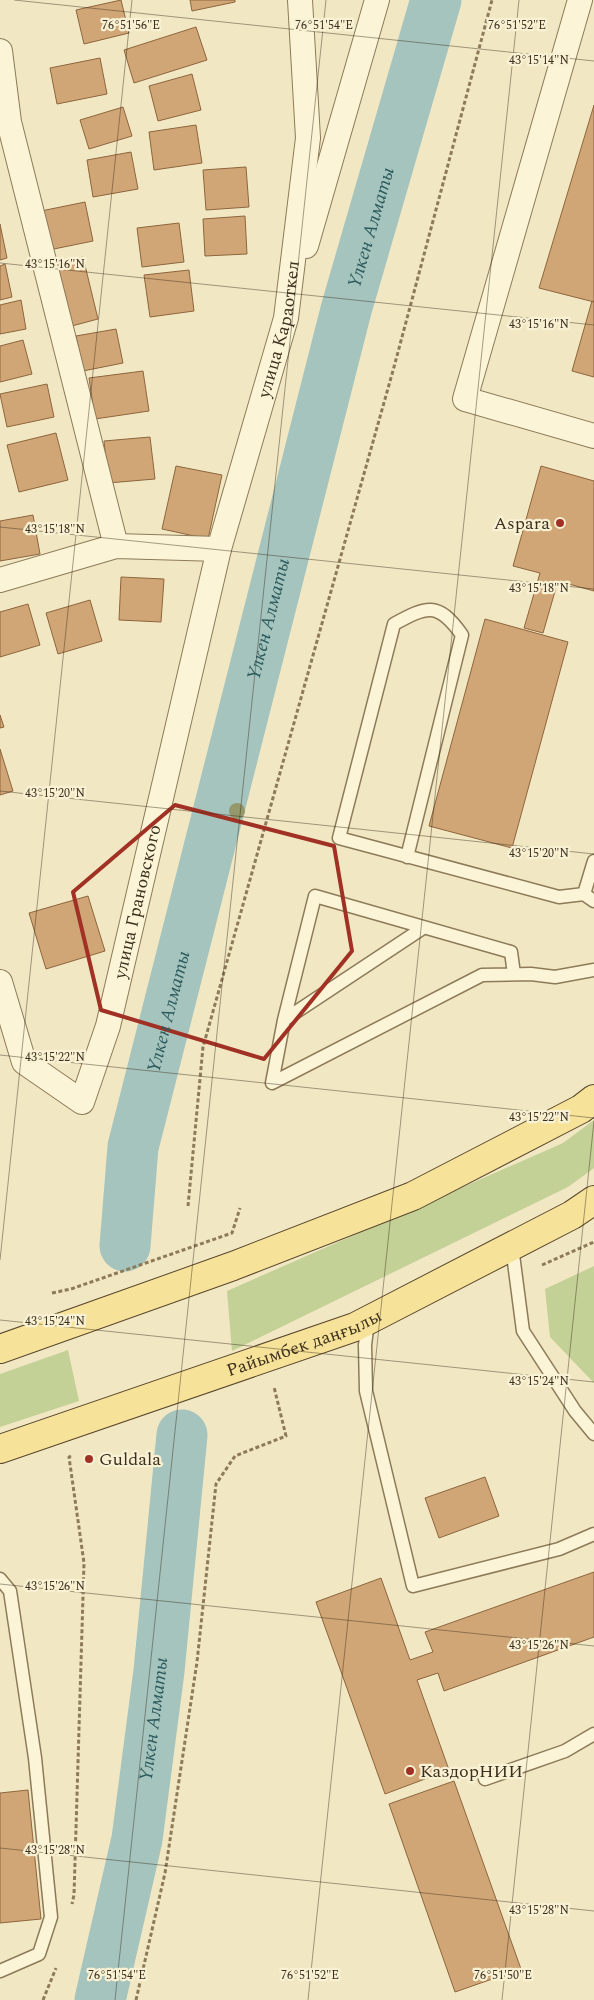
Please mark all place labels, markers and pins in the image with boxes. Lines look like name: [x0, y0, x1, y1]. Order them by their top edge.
place label: Aspara: [494, 510, 550, 537]
marker: Aspara: [554, 517, 566, 529]
place label: Guldala: [99, 1446, 161, 1473]
marker: Guldala: [83, 1453, 95, 1465]
place label: КаздорНИИ: [420, 1758, 523, 1785]
marker: КаздорНИИ: [404, 1765, 416, 1777]

